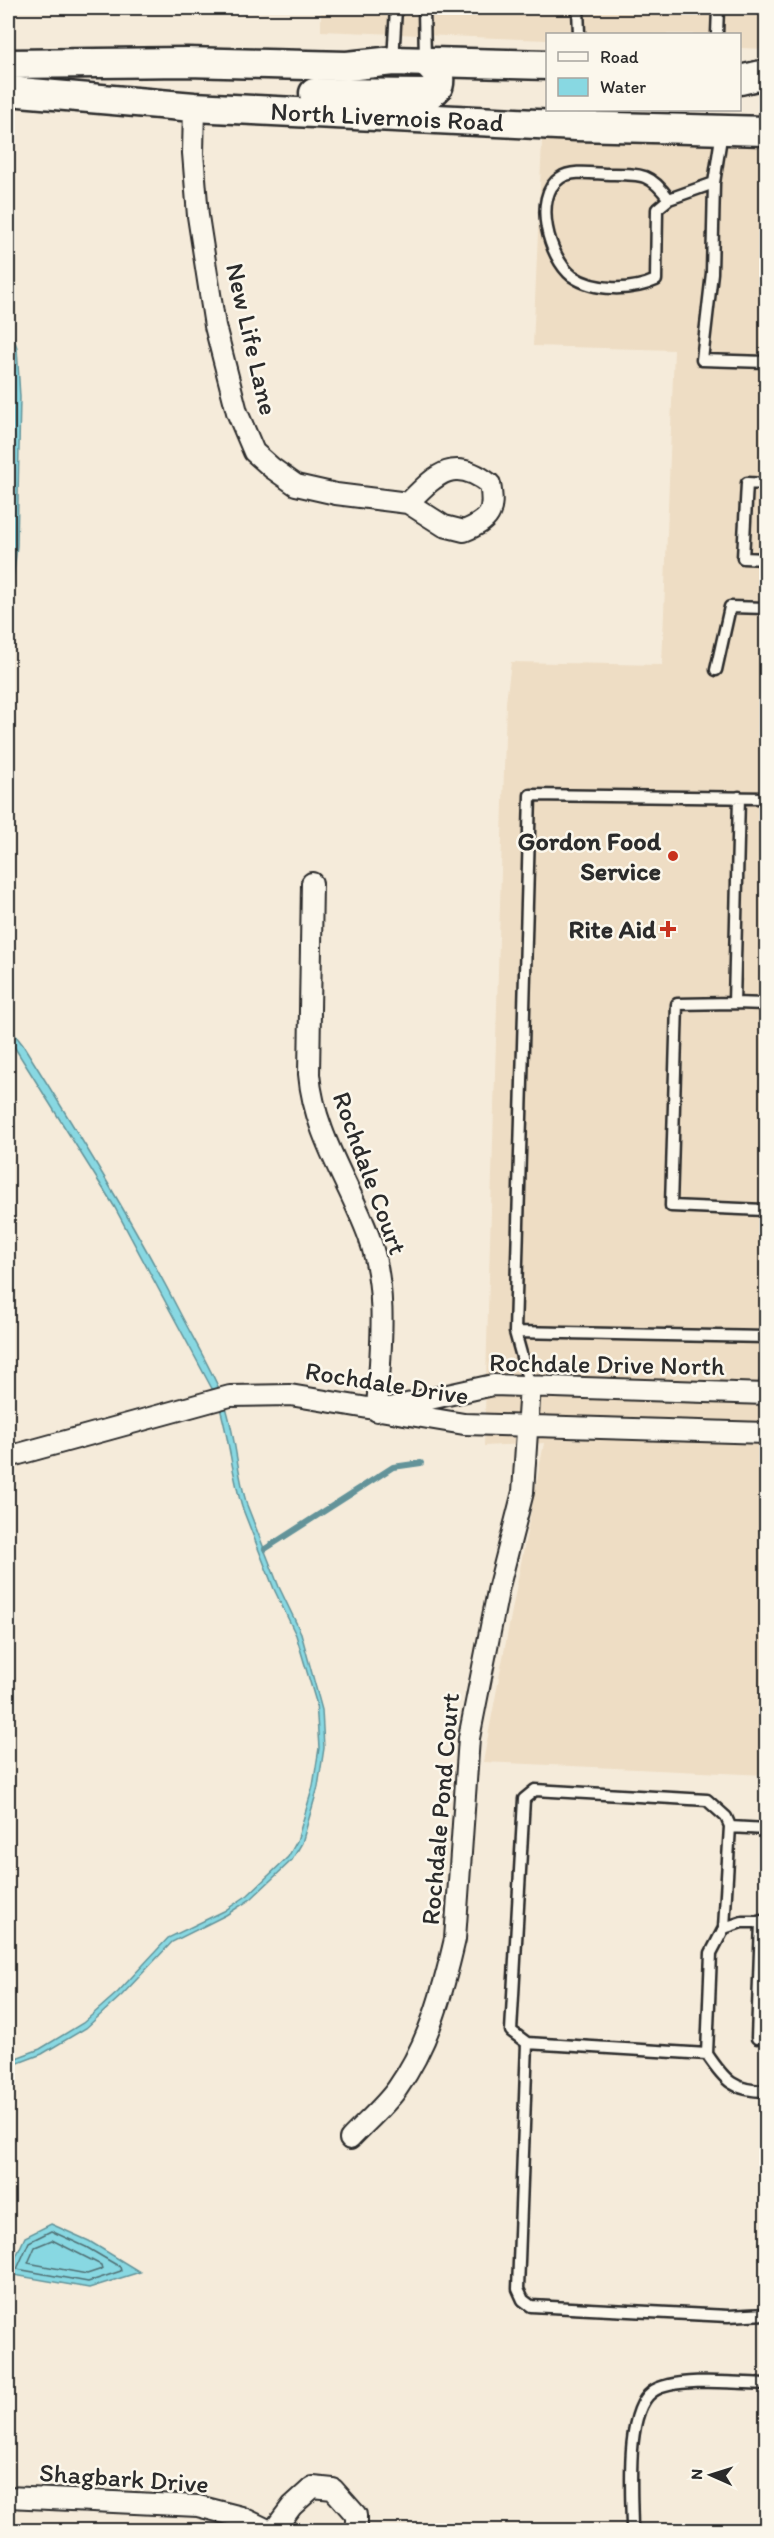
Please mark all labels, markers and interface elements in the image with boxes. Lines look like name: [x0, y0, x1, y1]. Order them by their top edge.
legend: [546, 33, 741, 111]
text: Road: [600, 46, 639, 68]
text: Water: [600, 76, 646, 98]
street label: North Livernois Road: [270, 95, 505, 138]
street label: New Life Lane: [219, 260, 285, 418]
place label: Gordon Food Service: [518, 825, 662, 887]
marker: Gordon Food Service: [666, 849, 680, 863]
place label: Rite Aid: [569, 913, 657, 945]
marker: Rite Aid: [661, 922, 675, 936]
street label: Rochdale Court: [326, 1087, 414, 1259]
street label: Rochdale Drive North: [489, 1346, 725, 1382]
street label: Rochdale Drive: [303, 1354, 471, 1412]
street label: Rochdale Pond Court: [414, 1691, 466, 1926]
north arrow: [681, 2445, 741, 2505]
street label: Shagbark Drive: [38, 2456, 210, 2500]
text: N: [687, 2468, 706, 2480]

